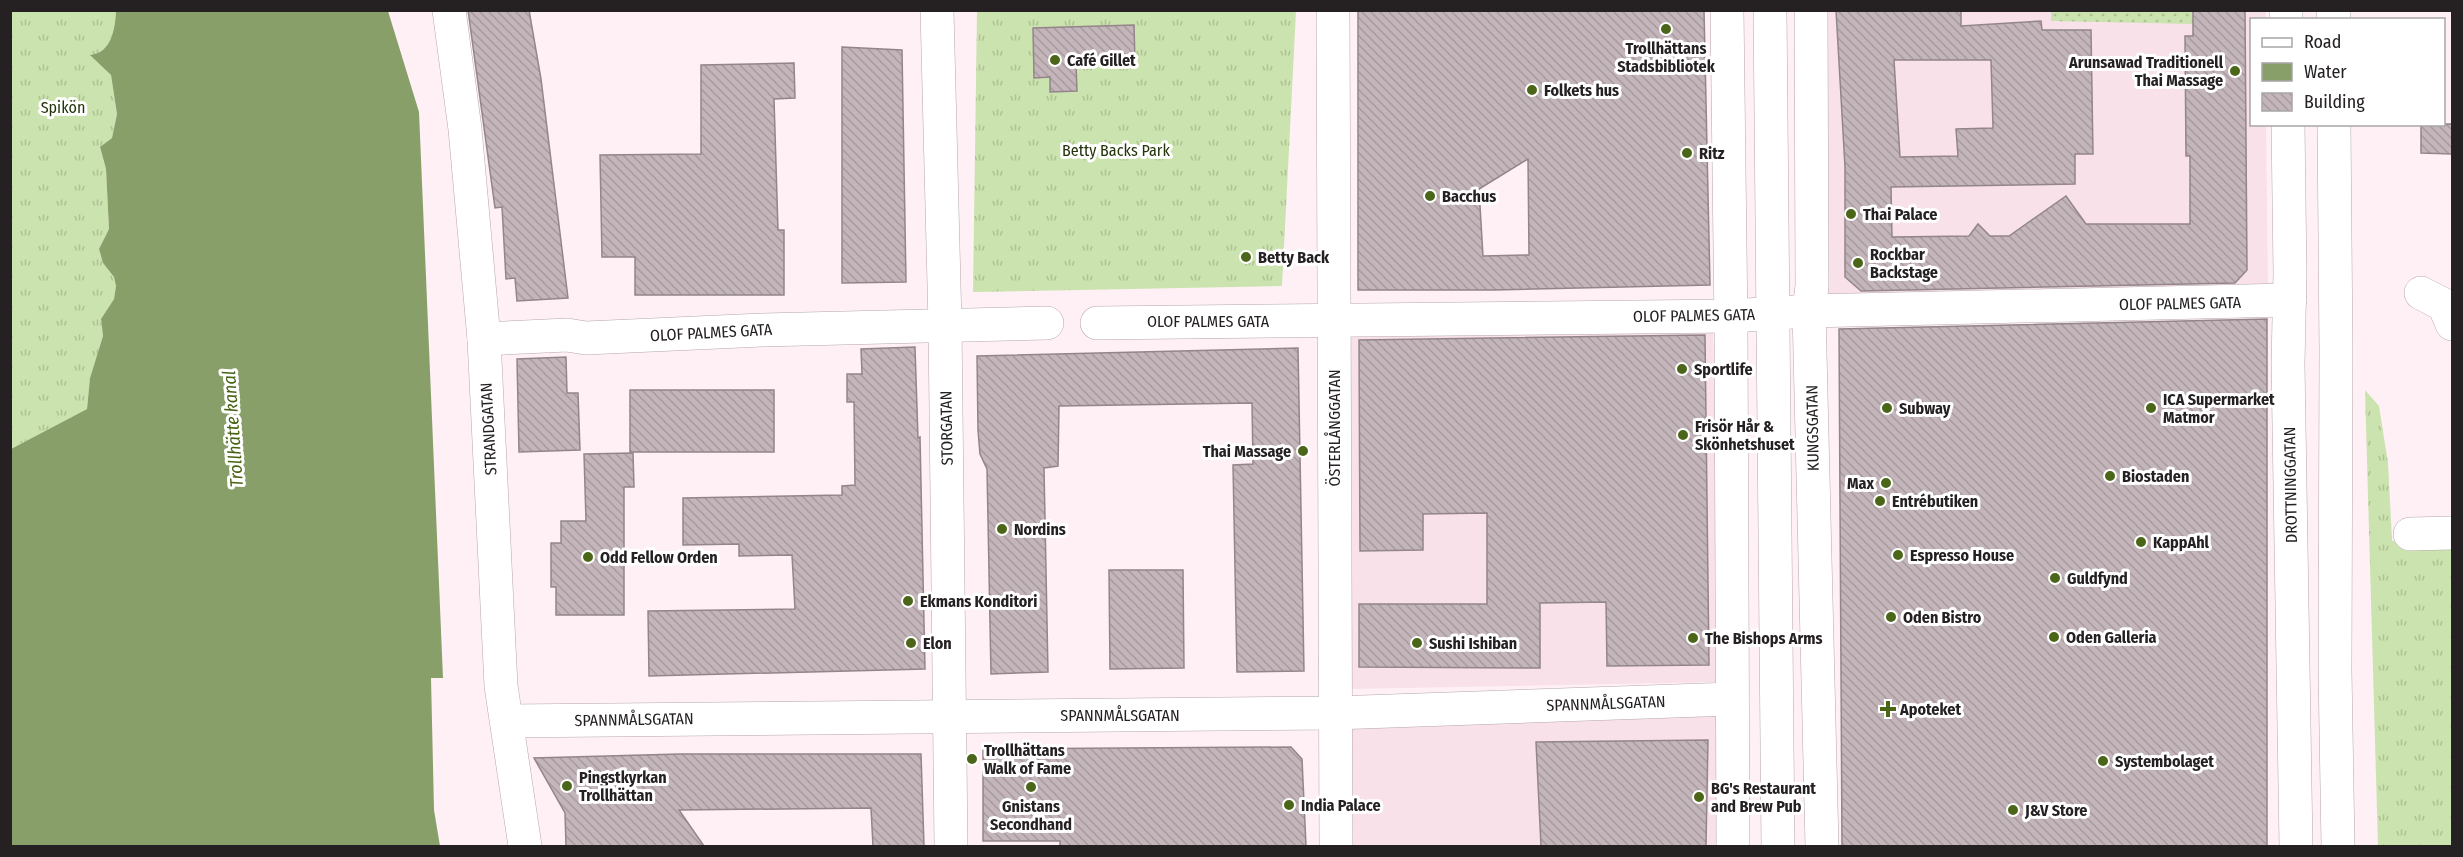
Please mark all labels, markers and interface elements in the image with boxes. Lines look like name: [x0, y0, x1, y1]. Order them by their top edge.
legend: [2250, 18, 2445, 126]
marker: Trollhättans Stadsbibliotek: [1659, 22, 1673, 36]
text: Road: [2304, 31, 2341, 53]
place label: Trollhättans Stadsbibliotek: [1617, 39, 1716, 76]
place label: Café Gillet: [1067, 51, 1136, 70]
marker: Café Gillet: [1048, 53, 1062, 67]
place label: Arunsawad Traditionell Thai Massage: [2068, 53, 2224, 90]
text: Water: [2304, 61, 2347, 83]
marker: Arunsawad Traditionell Thai Massage: [2228, 64, 2242, 78]
place label: Folkets hus: [1544, 81, 1619, 100]
marker: Folkets hus: [1525, 83, 1539, 97]
text: Building: [2304, 91, 2365, 113]
park label: Spikön: [41, 98, 85, 117]
park label: Betty Backs Park: [1062, 141, 1170, 160]
place label: Ritz: [1699, 144, 1725, 163]
marker: Ritz: [1680, 146, 1694, 160]
place label: Bacchus: [1442, 187, 1496, 206]
marker: Bacchus: [1423, 189, 1437, 203]
place label: Thai Palace: [1863, 205, 1937, 224]
marker: Thai Palace: [1844, 207, 1858, 221]
place label: Rockbar Backstage: [1870, 245, 1938, 282]
place label: Betty Back: [1258, 248, 1330, 267]
marker: Betty Back: [1239, 250, 1253, 264]
marker: Rockbar Backstage: [1851, 256, 1865, 270]
street label: OLOF PALMES GATA: [2119, 293, 2242, 314]
street label: OLOF PALMES GATA: [1633, 305, 1756, 326]
street label: OLOF PALMES GATA: [1147, 312, 1270, 331]
street label: OLOF PALMES GATA: [650, 320, 773, 345]
place label: Sportlife: [1694, 360, 1753, 379]
marker: Sportlife: [1675, 362, 1689, 376]
street label: ÖSTERLÅNGGATAN: [1324, 369, 1344, 487]
water label: Trollhätte kanal: [218, 370, 248, 488]
street label: STRANDGATAN: [477, 382, 500, 476]
street label: KUNGSGATAN: [1802, 385, 1823, 471]
place label: ICA Supermarket Matmor: [2163, 390, 2275, 427]
street label: STORGATAN: [936, 391, 957, 465]
place label: Subway: [1899, 399, 1951, 418]
marker: Subway: [1880, 401, 1894, 415]
marker: ICA Supermarket Matmor: [2144, 401, 2158, 415]
place label: Frisör Hår & Skönhetshuset: [1695, 417, 1795, 454]
street label: DROTTNINGGATAN: [2280, 427, 2301, 543]
marker: Frisör Hår & Skönhetshuset: [1676, 428, 1690, 442]
place label: Thai Massage: [1203, 442, 1291, 461]
marker: Thai Massage: [1296, 444, 1310, 458]
place label: Biostaden: [2122, 467, 2189, 486]
marker: Biostaden: [2103, 469, 2117, 483]
place label: Max: [1847, 474, 1874, 493]
marker: Max: [1879, 476, 1893, 490]
place label: Entrébutiken: [1892, 492, 1978, 511]
marker: Entrébutiken: [1873, 494, 1887, 508]
place label: Nordins: [1014, 520, 1066, 539]
marker: Nordins: [995, 522, 1009, 536]
place label: KappAhl: [2153, 533, 2210, 552]
marker: KappAhl: [2134, 535, 2148, 549]
place label: Espresso House: [1910, 546, 2014, 565]
place label: Odd Fellow Orden: [600, 548, 718, 567]
marker: Espresso House: [1891, 548, 1905, 562]
marker: Odd Fellow Orden: [581, 550, 595, 564]
place label: Guldfynd: [2067, 569, 2128, 588]
marker: Guldfynd: [2048, 571, 2062, 585]
place label: Ekmans Konditori: [920, 592, 1037, 611]
marker: Ekmans Konditori: [901, 594, 915, 608]
place label: Oden Bistro: [1903, 608, 1982, 627]
marker: Oden Bistro: [1884, 610, 1898, 624]
place label: Oden Galleria: [2066, 628, 2157, 647]
place label: The Bishops Arms: [1705, 629, 1822, 648]
marker: Oden Galleria: [2047, 630, 2061, 644]
marker: The Bishops Arms: [1686, 631, 1700, 645]
place label: Elon: [923, 634, 952, 653]
place label: Sushi Ishiban: [1429, 634, 1517, 653]
marker: Elon: [904, 636, 918, 650]
marker: Sushi Ishiban: [1410, 636, 1424, 650]
street label: SPANNMÅLSGATAN: [1546, 691, 1666, 715]
place label: Apoteket: [1899, 700, 1961, 719]
marker: Apoteket: [1881, 702, 1895, 716]
street label: SPANNMÅLSGATAN: [1060, 705, 1180, 725]
street label: SPANNMÅLSGATAN: [574, 708, 694, 730]
place label: Trollhättans Walk of Fame: [984, 741, 1071, 778]
marker: Trollhättans Walk of Fame: [965, 752, 979, 766]
place label: Systembolaget: [2115, 752, 2214, 771]
marker: Systembolaget: [2096, 754, 2110, 768]
place label: Pingstkyrkan Trollhättan: [579, 768, 667, 805]
marker: Pingstkyrkan Trollhättan: [560, 779, 574, 793]
place label: BG's Restaurant and Brew Pub: [1711, 779, 1816, 816]
marker: Gnistans Secondhand: [1024, 780, 1038, 794]
marker: BG's Restaurant and Brew Pub: [1692, 790, 1706, 804]
place label: India Palace: [1301, 796, 1381, 815]
place label: Gnistans Secondhand: [990, 797, 1072, 834]
marker: India Palace: [1282, 798, 1296, 812]
place label: J&V Store: [2024, 801, 2087, 820]
marker: J&V Store: [2006, 803, 2020, 817]

